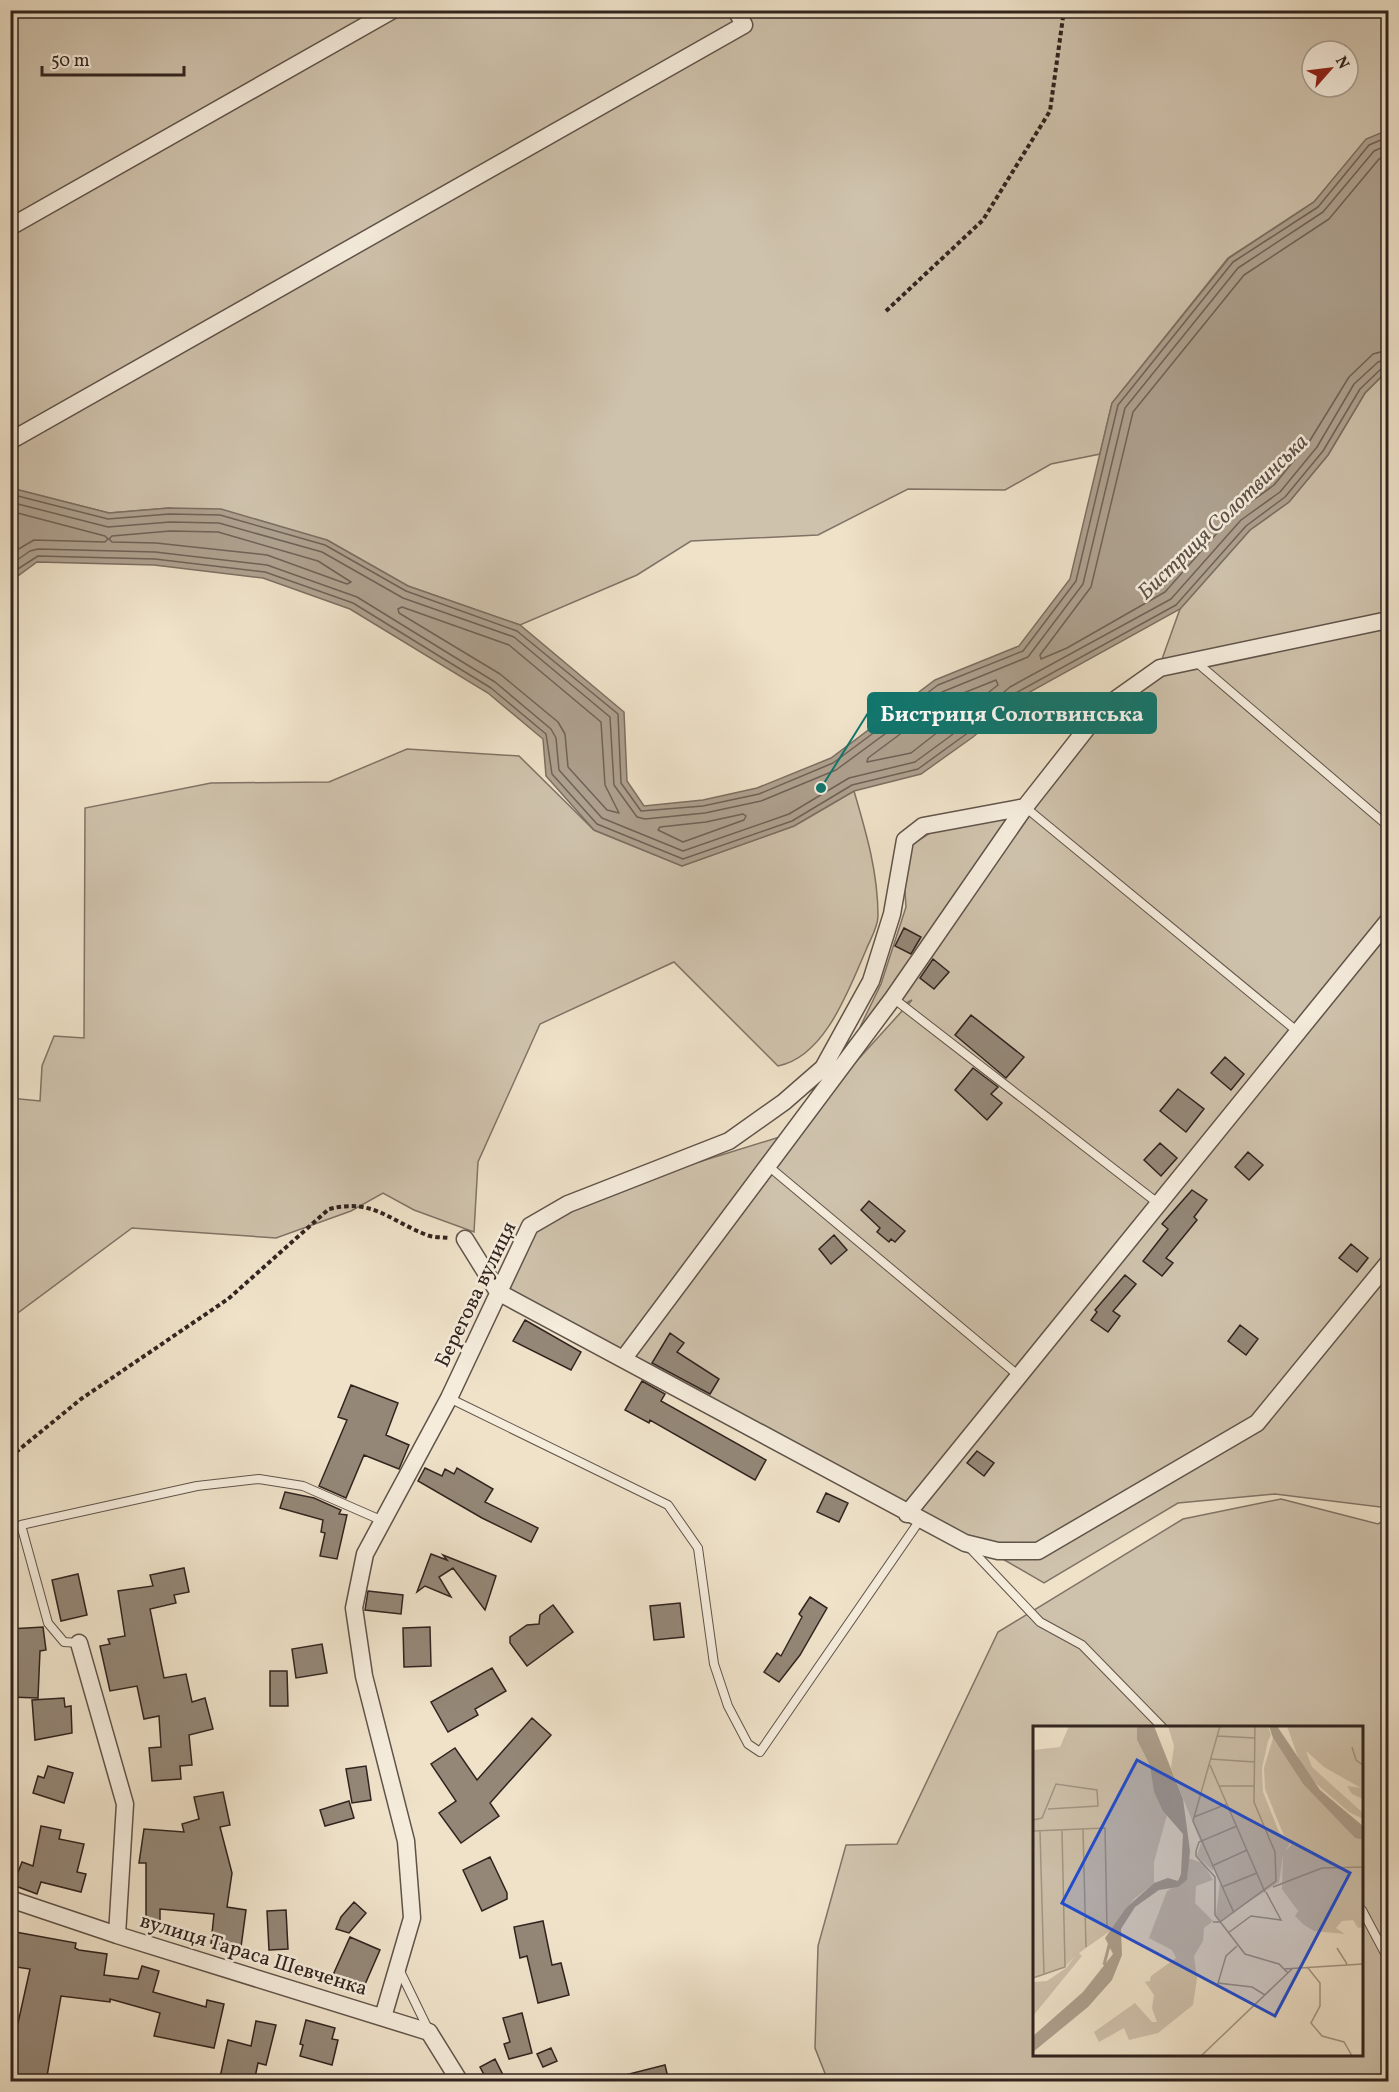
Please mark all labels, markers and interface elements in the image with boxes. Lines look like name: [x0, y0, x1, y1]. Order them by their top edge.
scale bar: [42, 39, 184, 77]
north arrow: [1300, 39, 1360, 99]
text: 50 m: [51, 49, 90, 74]
text: N: [1329, 53, 1354, 74]
water label: Бистриця Солотвинська: [1132, 428, 1316, 608]
callout: Бистриця Солотвинська: [868, 693, 1156, 733]
text: Бистриця Солотвинська: [880, 700, 1144, 731]
street label: Берегова вулиця: [428, 1217, 524, 1373]
inset map: [1033, 1726, 1363, 2056]
street label: вулиця Тараса Шевченка: [136, 1907, 371, 2004]

